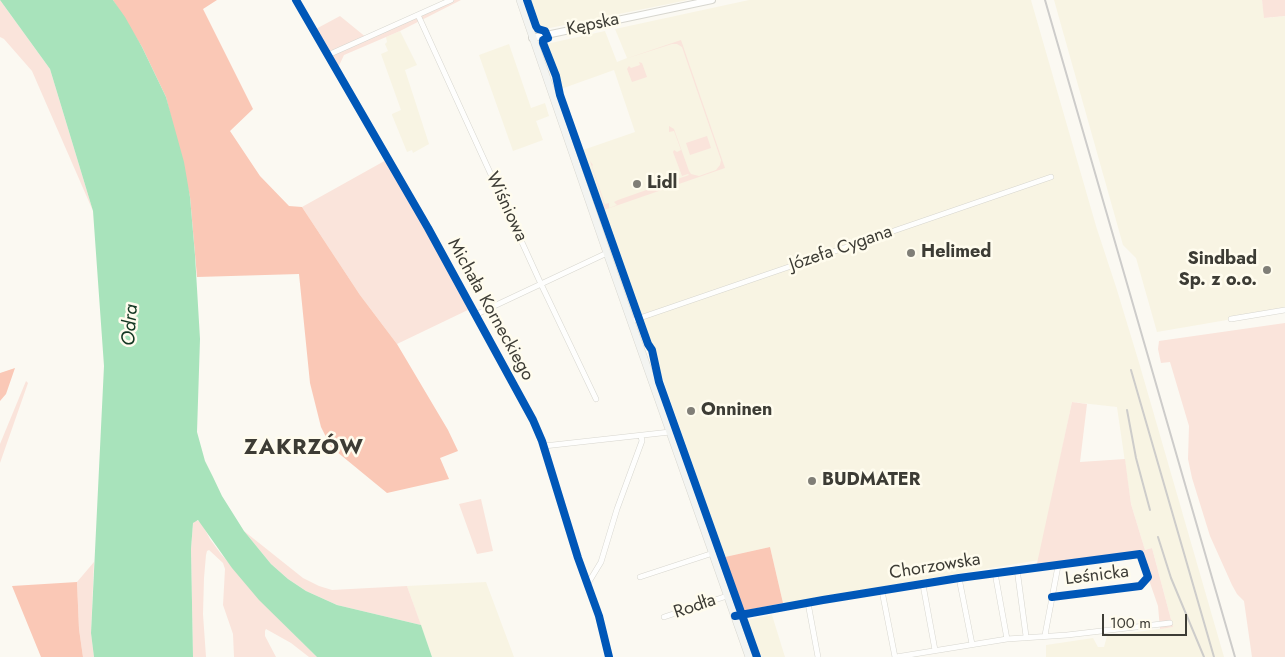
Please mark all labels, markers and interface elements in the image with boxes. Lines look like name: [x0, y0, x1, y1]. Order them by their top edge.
street label: Kępska: [565, 9, 621, 41]
street label: Wiśniowa: [481, 169, 531, 245]
place label: Lidl: [647, 173, 677, 195]
marker: Lidl: [631, 178, 643, 190]
street label: Józefa Cygana: [787, 221, 895, 277]
street label: Michała Korneckiego: [442, 235, 538, 385]
place label: Helimed: [921, 242, 991, 264]
marker: Helimed: [905, 247, 917, 259]
place label: Sindbad Sp. z o.o.: [1179, 249, 1257, 292]
marker: Sindbad Sp. z o.o.: [1261, 264, 1273, 276]
water label: Odra: [118, 303, 144, 347]
place label: Onninen: [701, 400, 772, 422]
marker: Onninen: [685, 405, 697, 417]
district label: ZAKRZÓW: [243, 436, 365, 462]
place label: BUDMATER: [822, 470, 920, 492]
marker: BUDMATER: [806, 475, 818, 487]
street label: Chorzowska: [888, 549, 982, 585]
street label: Leśnicka: [1064, 561, 1130, 591]
street label: Rodła: [671, 590, 719, 624]
scale bar: [1105, 604, 1190, 636]
text: 100 m: [1110, 612, 1151, 634]

